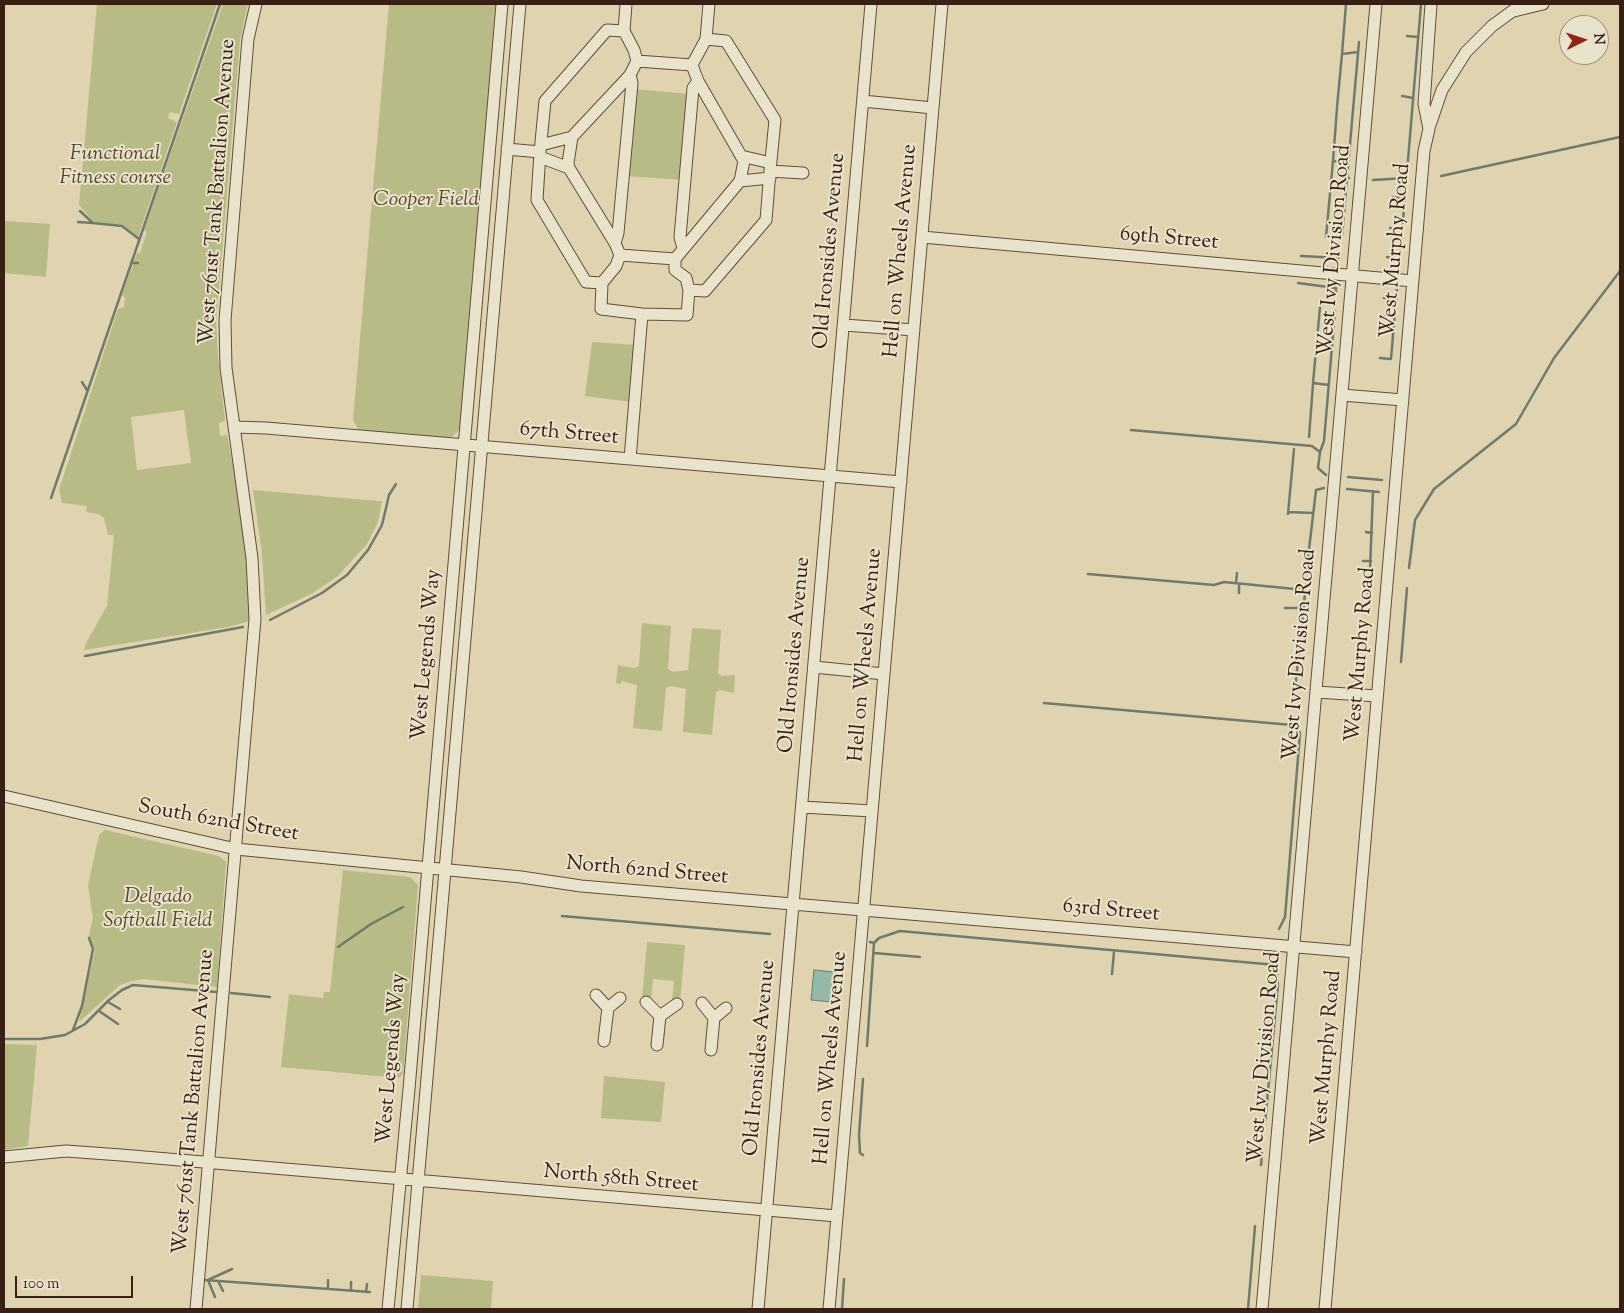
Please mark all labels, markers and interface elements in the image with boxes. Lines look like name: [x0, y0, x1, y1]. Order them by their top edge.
north arrow: [1559, 15, 1609, 65]
text: N: [1588, 33, 1608, 45]
street label: West 761st Tank Battalion Avenue: [196, 38, 242, 346]
park label: Functional Fitness course: [59, 142, 171, 192]
street label: Hell on Wheels Avenue: [880, 143, 924, 359]
street label: West Ivy Division Road: [1314, 144, 1358, 358]
street label: Old Ironsides Avenue: [810, 152, 852, 350]
street label: West Murphy Road: [1377, 162, 1417, 340]
park label: Cooper Field: [373, 188, 479, 214]
street label: 69th Street: [1119, 223, 1219, 257]
street label: 67th Street: [519, 418, 619, 452]
street label: Hell on Wheels Avenue: [845, 547, 889, 763]
street label: West Ivy Division Road: [1279, 548, 1323, 762]
street label: Old Ironsides Avenue: [775, 556, 817, 754]
street label: West Murphy Road: [1342, 566, 1382, 744]
street label: West Legends Way: [408, 568, 448, 742]
street label: South 62nd Street: [136, 795, 300, 849]
street label: North 62nd Street: [565, 852, 729, 892]
park label: Delgado Softball Field: [103, 885, 213, 935]
street label: 63rd Street: [1062, 895, 1160, 929]
street label: West 761st Tank Battalion Avenue: [169, 948, 221, 1256]
street label: Hell on Wheels Avenue: [810, 950, 854, 1166]
street label: West Ivy Division Road: [1244, 951, 1288, 1165]
street label: Old Ironsides Avenue: [740, 959, 782, 1157]
street label: West Murphy Road: [1308, 969, 1348, 1147]
street label: West Legends Way: [373, 972, 413, 1146]
street label: North 58th Street: [542, 1161, 700, 1199]
scale bar: [18, 1266, 135, 1298]
text: 100 m: [23, 1274, 59, 1295]

